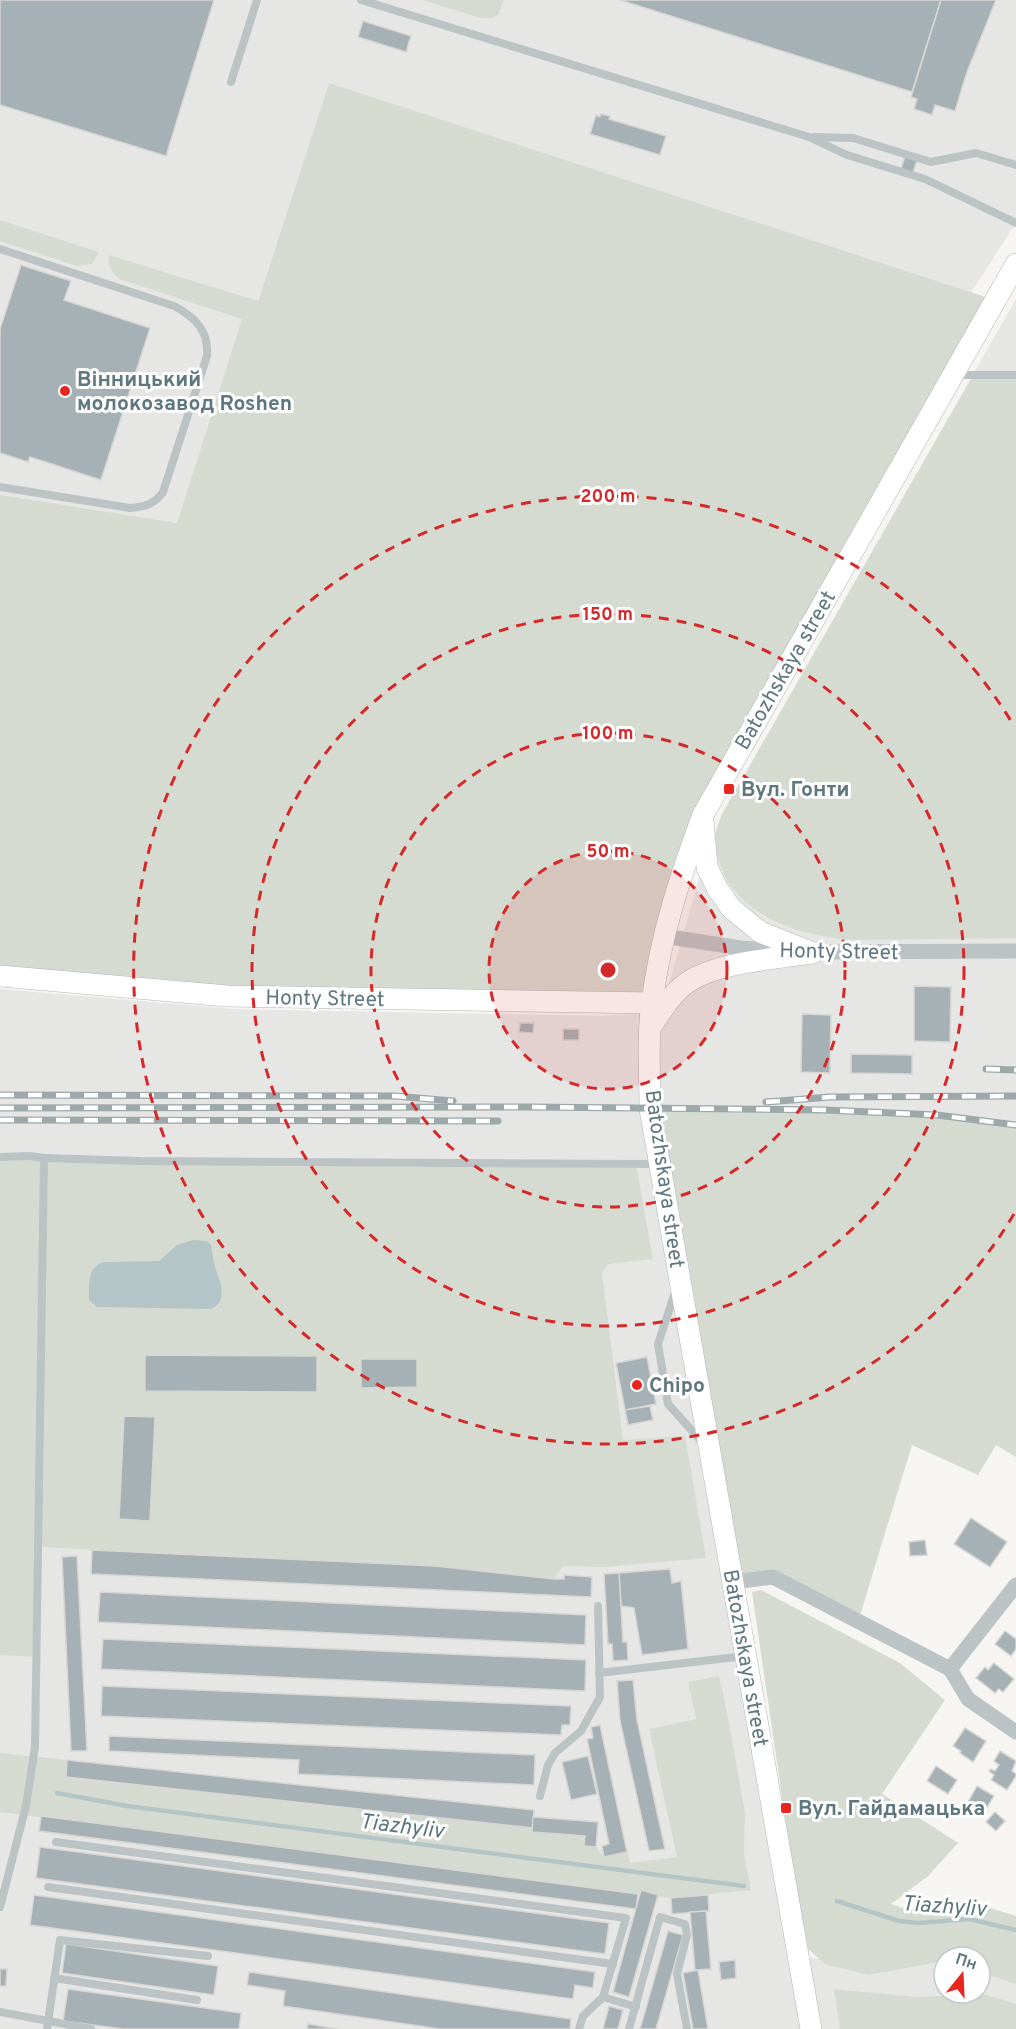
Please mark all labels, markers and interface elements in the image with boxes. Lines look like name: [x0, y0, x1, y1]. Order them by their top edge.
place label: Вінницький молокозавод Roshen: [77, 367, 292, 418]
marker: Вінницький молокозавод Roshen: [58, 384, 72, 398]
text: 200 m: [580, 486, 636, 509]
street label: Batozhskaya street: [730, 586, 843, 755]
text: 150 m: [583, 604, 633, 627]
text: 100 m: [582, 723, 634, 746]
place label: Вул. Гонти: [741, 777, 849, 804]
marker: Вул. Гонти: [722, 782, 736, 796]
text: 50 m: [586, 841, 630, 864]
street label: Honty Street: [779, 938, 899, 967]
centre of rings: [598, 960, 618, 980]
street label: Honty Street: [265, 985, 385, 1014]
street label: Batozhskaya street: [638, 1088, 689, 1270]
place label: Chipo: [649, 1373, 705, 1400]
marker: Chipo: [630, 1378, 644, 1392]
street label: Batozhskaya street: [716, 1567, 773, 1749]
place label: Вул. Гайдамацька: [798, 1796, 985, 1823]
marker: Вул. Гайдамацька: [779, 1801, 793, 1815]
water label: Tiazhyliv: [358, 1809, 447, 1846]
water label: Tiazhyliv: [901, 1891, 989, 1924]
north arrow: [932, 1945, 992, 2005]
text: Пн: [953, 1950, 979, 1975]

